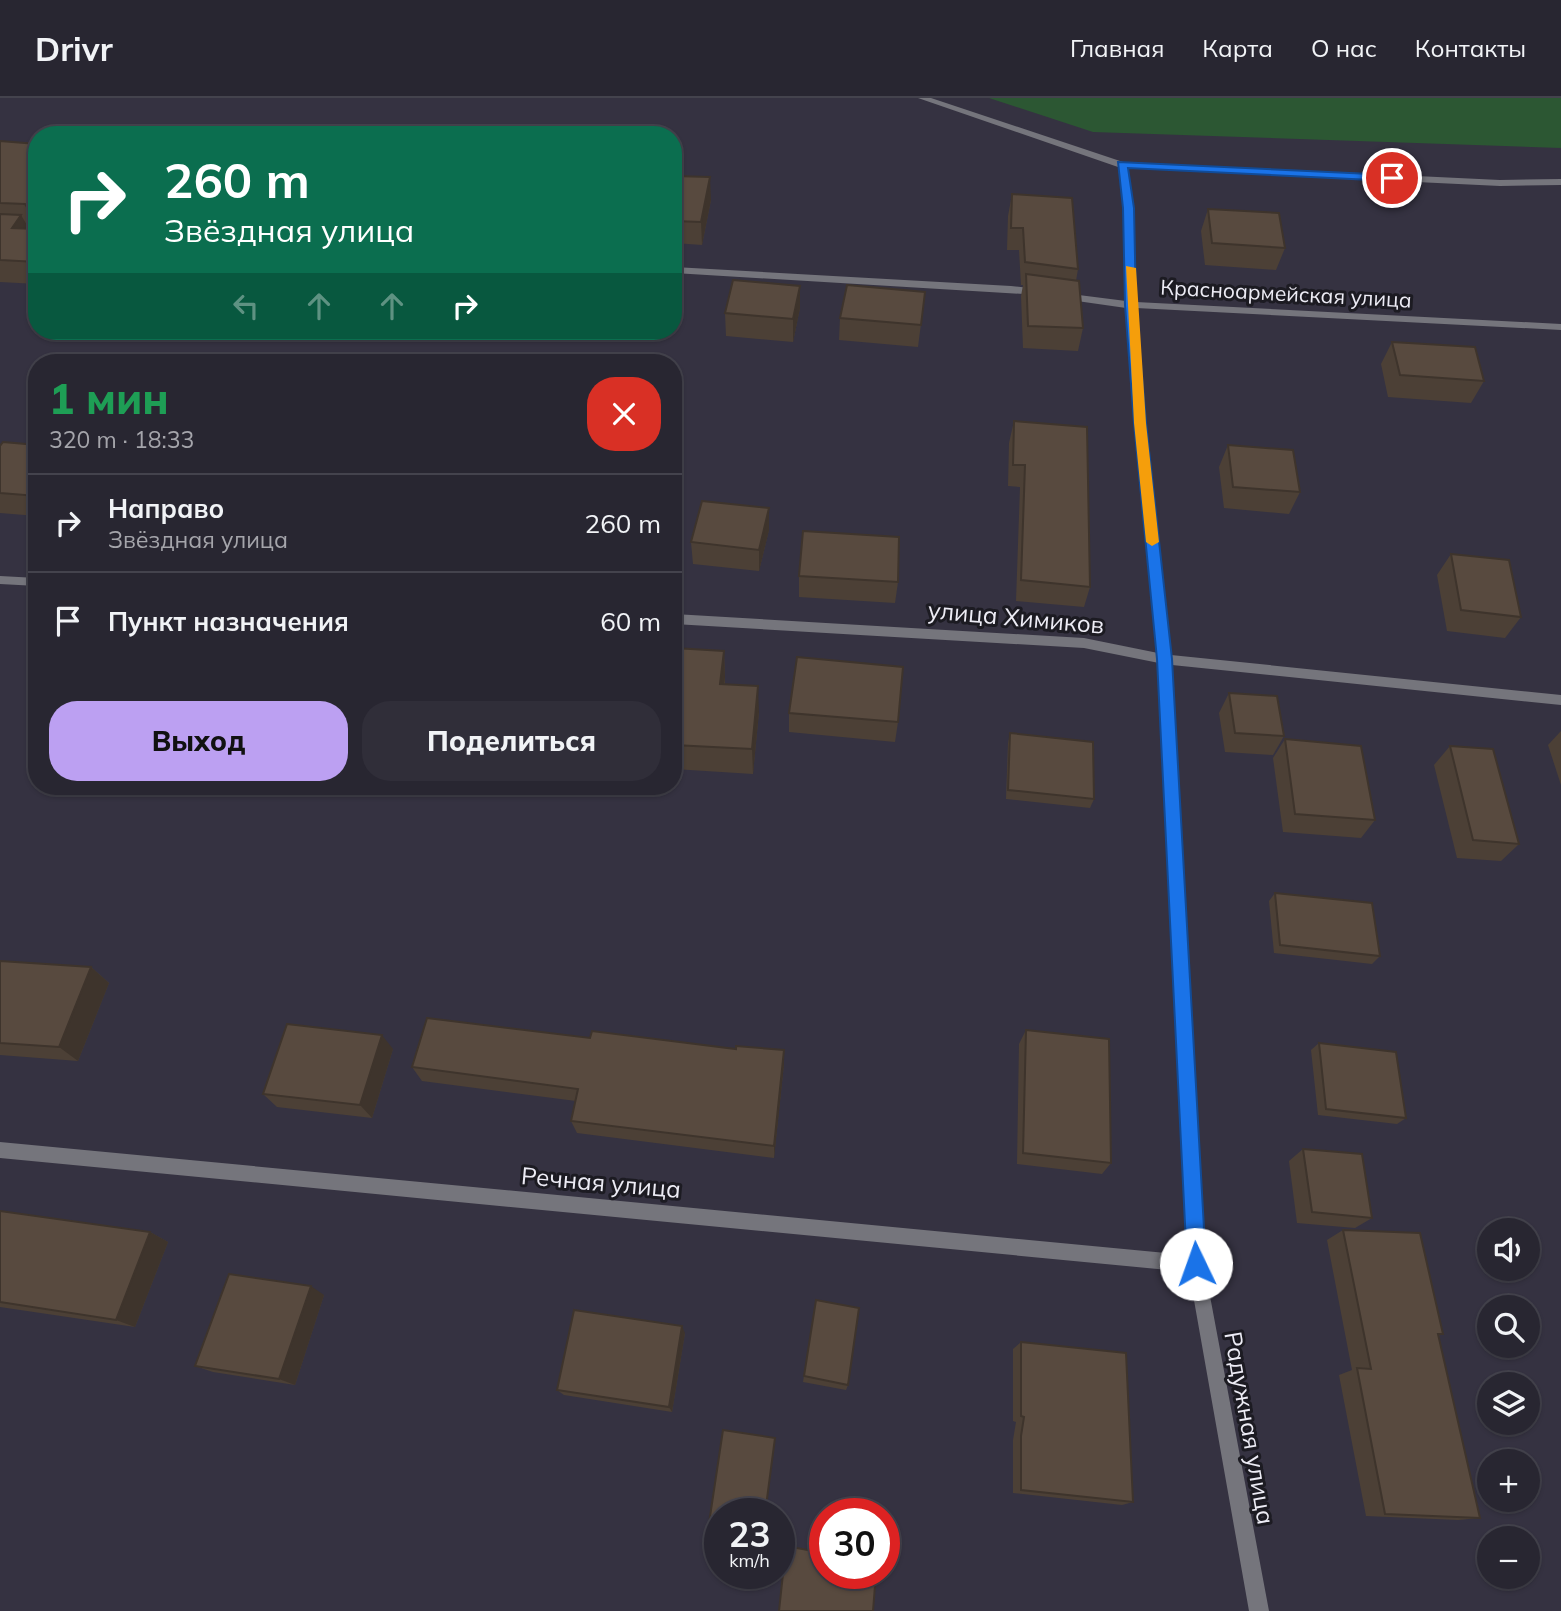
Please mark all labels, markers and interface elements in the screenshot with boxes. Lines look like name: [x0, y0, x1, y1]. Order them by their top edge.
text: Drivr: [35, 28, 113, 69]
text: Главная: [1070, 33, 1164, 63]
text: Карта: [1202, 33, 1273, 63]
text: О нас: [1311, 33, 1377, 63]
text: Контакты: [1415, 33, 1526, 63]
pin: [1362, 148, 1422, 208]
text: 260 m: [164, 149, 310, 210]
icon: right: [49, 154, 140, 245]
icon: arrive: [1373, 159, 1411, 197]
text: Звёздная улица: [164, 210, 414, 250]
street label: Красноармейская улица: [1160, 273, 1412, 313]
icon: left: [227, 287, 265, 325]
icon: ahead: [300, 287, 338, 325]
icon: ahead: [373, 287, 411, 325]
icon: right: [446, 287, 484, 325]
text: 1 мин: [49, 372, 169, 425]
button: close: [587, 377, 661, 451]
text: 320 m · 18:33: [49, 425, 194, 454]
text: Направо: [108, 492, 224, 525]
icon: right: [49, 504, 87, 542]
text: 260 m: [585, 507, 661, 540]
text: Звёздная улица: [108, 525, 288, 554]
street label: улица Химиков: [927, 594, 1105, 640]
icon: arrive: [49, 602, 87, 640]
text: Пункт назначения: [108, 605, 349, 638]
text: 60 m: [600, 605, 661, 638]
button: Выход: [49, 701, 348, 781]
button: Поделиться: [362, 701, 661, 781]
street label: Речная улица: [520, 1160, 682, 1204]
map controls: [1477, 1218, 1540, 1589]
button: sound: [1477, 1218, 1540, 1281]
position arrow: [1159, 1227, 1233, 1301]
button: search: [1477, 1295, 1540, 1358]
street label: Радужная улица: [1218, 1329, 1282, 1527]
button: layers: [1477, 1372, 1540, 1435]
button: +: [1477, 1449, 1540, 1512]
speed limit sign: 30: [809, 1498, 900, 1589]
text: 23: [728, 1512, 771, 1556]
button: −: [1477, 1526, 1540, 1589]
text: km/h: [729, 1549, 770, 1572]

